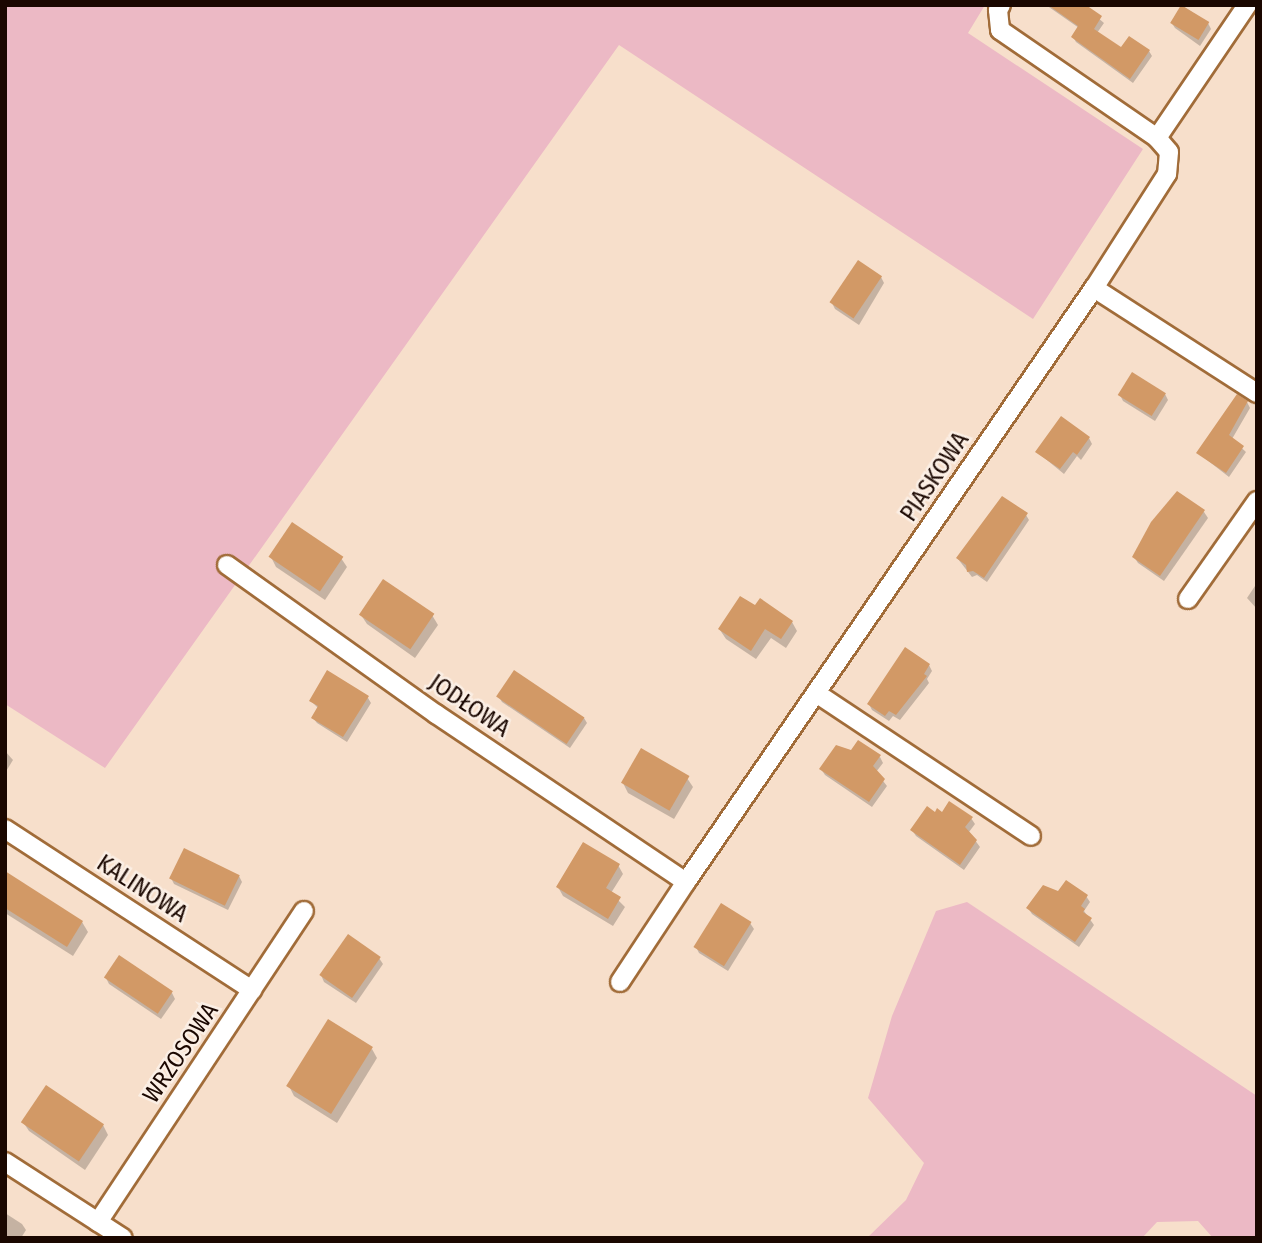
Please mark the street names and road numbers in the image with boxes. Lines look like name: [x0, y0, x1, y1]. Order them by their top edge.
street label: PIASKOWA: [895, 427, 975, 527]
street label: JODŁOWA: [423, 669, 515, 743]
street label: KALINOWA: [91, 849, 193, 929]
street label: WRZOSOWA: [137, 998, 225, 1108]

